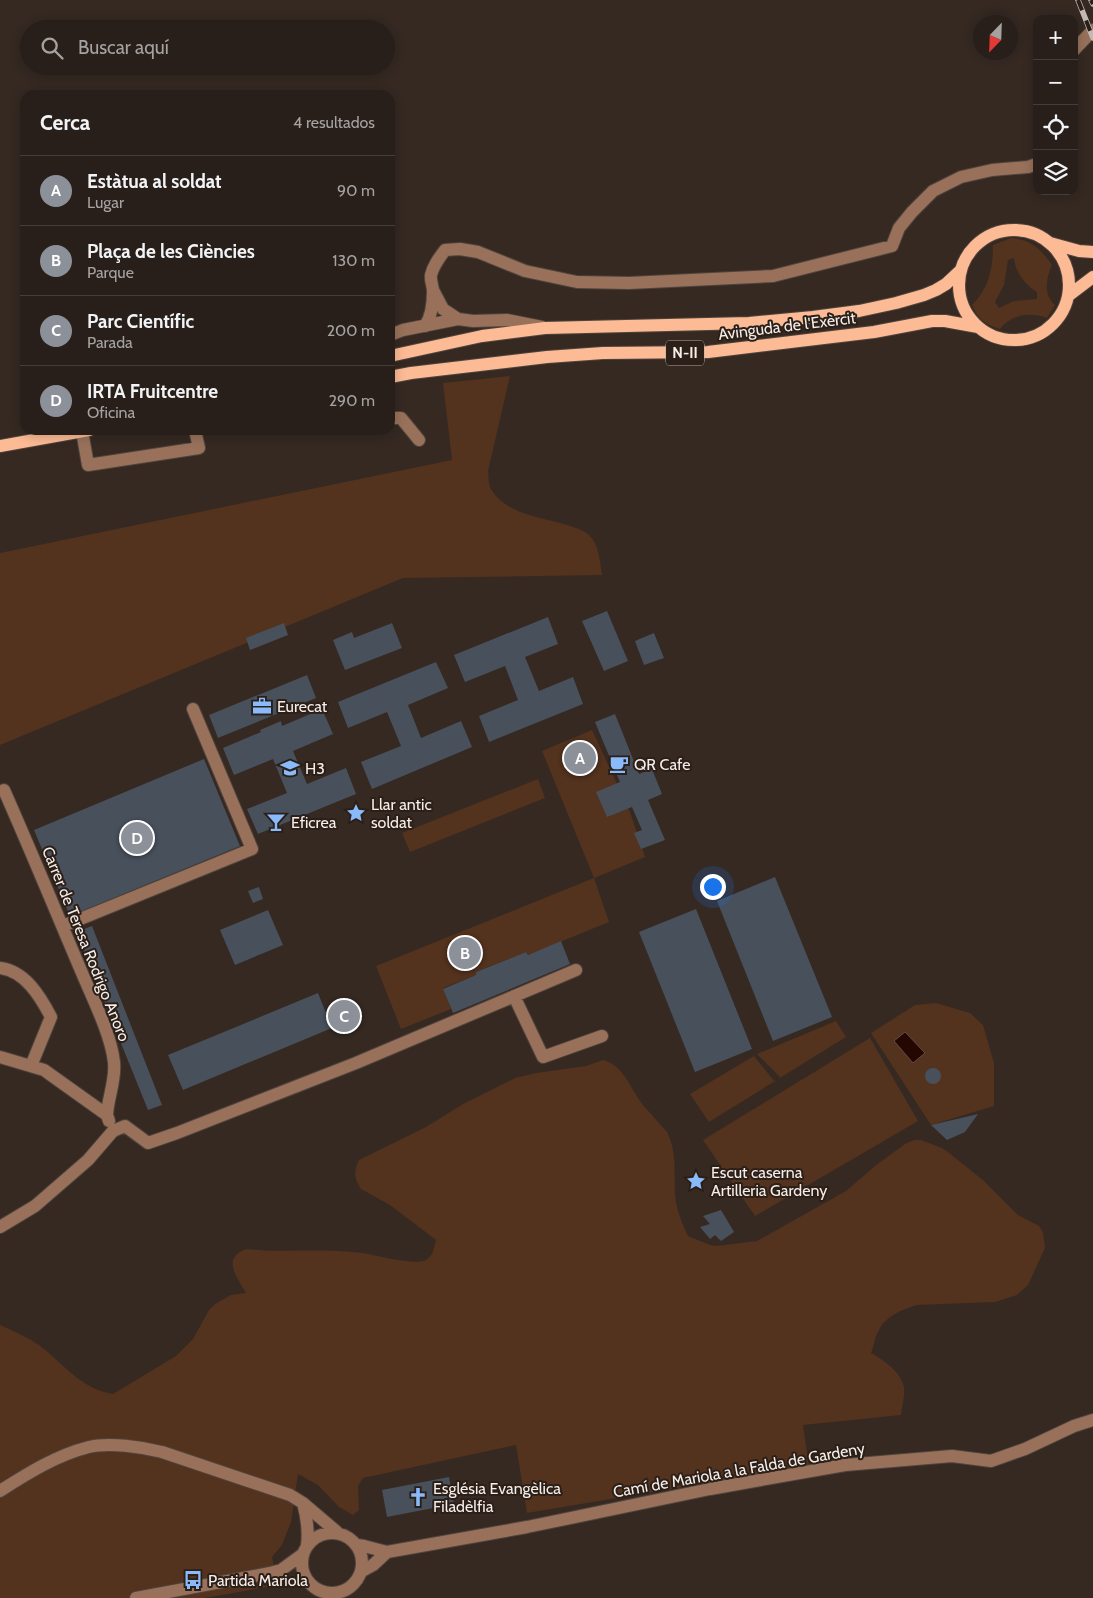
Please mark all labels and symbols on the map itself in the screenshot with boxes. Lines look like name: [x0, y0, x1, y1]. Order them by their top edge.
north arrow: [973, 15, 1018, 60]
street label: Avinguda de l'Exèrcit: [717, 308, 857, 344]
road number: N-II: [666, 340, 704, 366]
office icon: Eurecat: [251, 695, 273, 717]
place label: Eurecat: [277, 697, 328, 716]
pin: A: [564, 739, 596, 777]
cafe icon: QR Cafe: [608, 753, 630, 775]
place label: QR Cafe: [634, 755, 690, 774]
school or university icon: H3: [279, 757, 301, 779]
place label: H3: [305, 759, 325, 778]
place label: Llar antic soldat: [371, 795, 432, 832]
place icon: Llar antic soldat: [345, 802, 367, 824]
bar icon: Eficrea: [265, 811, 287, 833]
place label: Eficrea: [291, 813, 337, 832]
pin: D: [121, 819, 153, 857]
street label: Carrer de Teresa Rodrigo Anoro: [38, 844, 134, 1044]
your location: [700, 874, 726, 900]
pin: B: [449, 934, 481, 972]
pin: C: [328, 997, 360, 1035]
place label: Escut caserna Artilleria Gardeny: [711, 1163, 827, 1200]
place icon: Escut caserna Artilleria Gardeny: [685, 1170, 707, 1192]
street label: Camí de Mariola a la Falda de Gardeny: [612, 1438, 866, 1502]
place label: Església Evangèlica Filadèlfia: [433, 1479, 561, 1516]
church icon: Església Evangèlica Filadèlfia: [407, 1486, 429, 1508]
bus stop icon: Partida Mariola: [182, 1569, 204, 1591]
place label: Partida Mariola: [208, 1571, 308, 1590]

